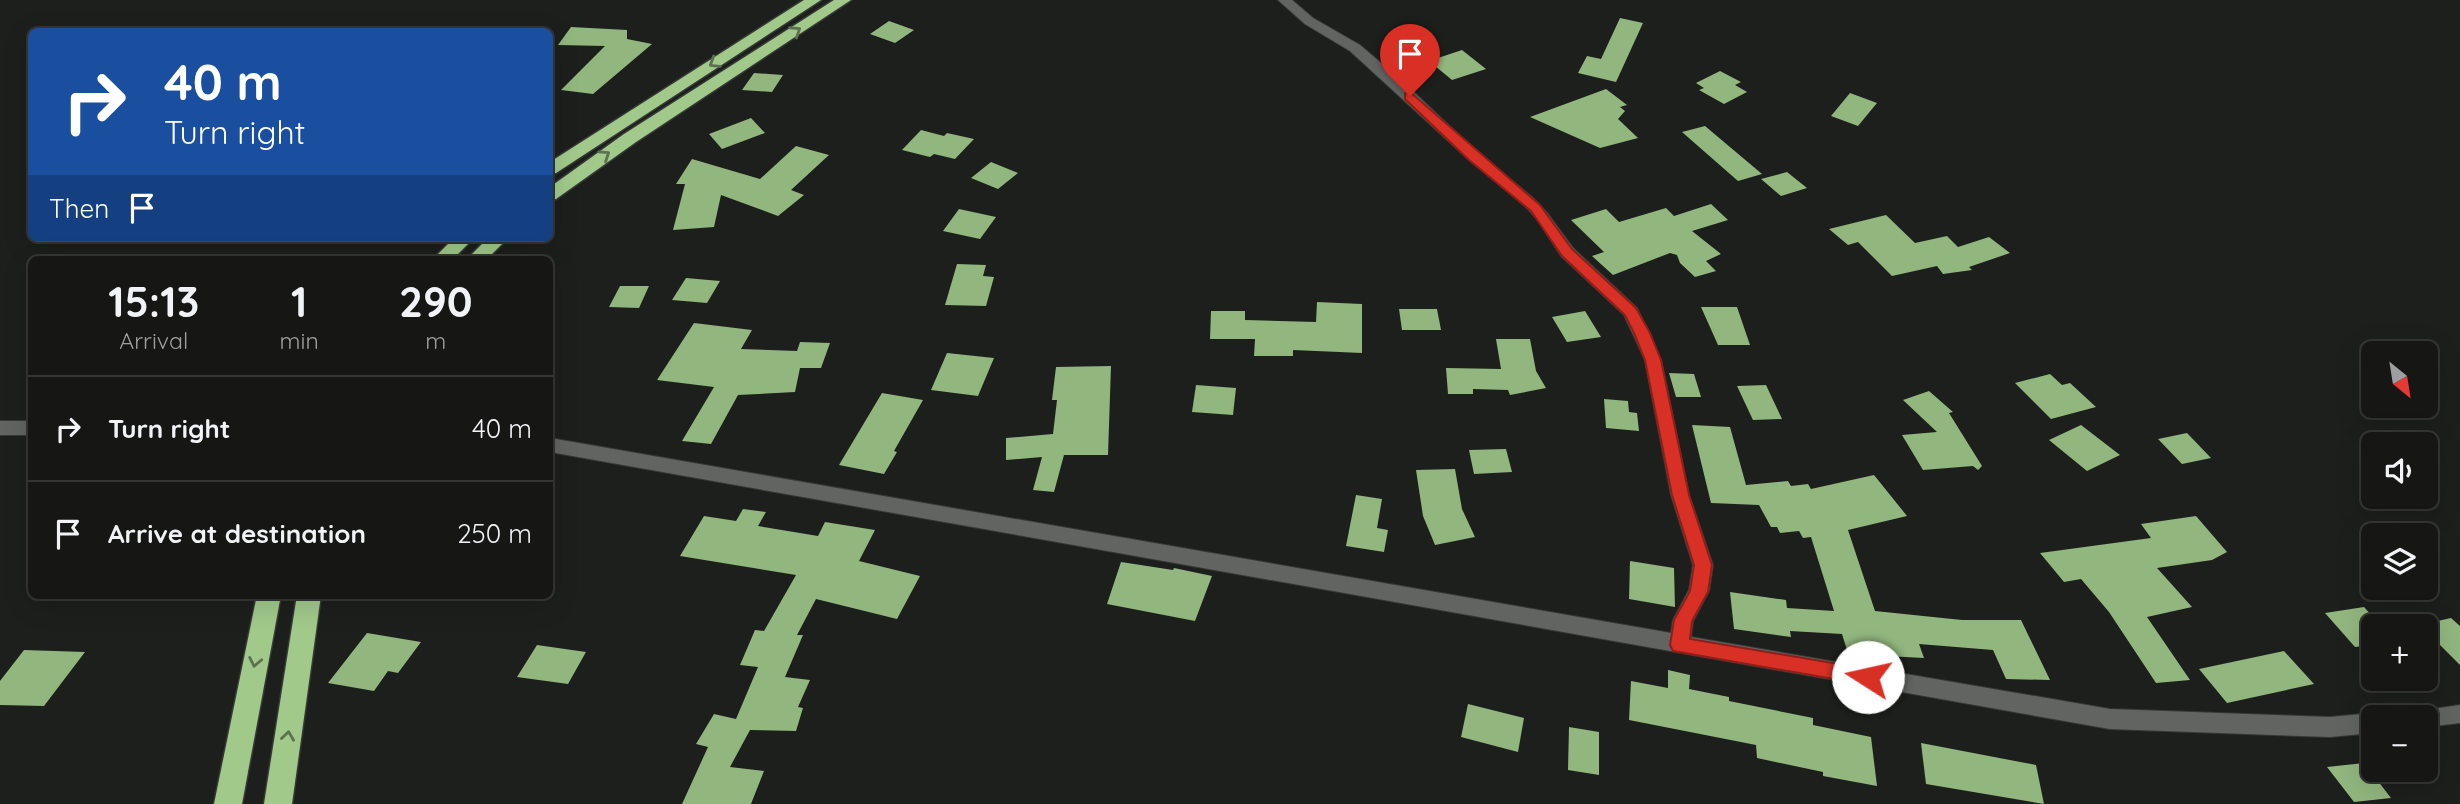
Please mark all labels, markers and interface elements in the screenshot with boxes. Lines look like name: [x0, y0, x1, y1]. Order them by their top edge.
pin: [1380, 24, 1440, 96]
one-way arrow: [788, 26, 801, 39]
icon: arrive: [1391, 35, 1429, 73]
text: 40 m: [164, 51, 282, 112]
one-way arrow: [709, 54, 722, 67]
icon: right: [49, 56, 140, 147]
text: Turn right: [164, 112, 305, 152]
one-way arrow: [597, 151, 610, 163]
icon: arrive: [123, 189, 161, 227]
text: Then: [49, 192, 109, 225]
text: 15:13: [108, 275, 199, 328]
text: 1: [291, 275, 307, 328]
text: 290: [399, 275, 473, 328]
text: Arrival: [119, 326, 188, 355]
text: min: [280, 326, 319, 355]
text: m: [425, 326, 446, 355]
north arrow: [2361, 341, 2438, 418]
map controls: [2361, 341, 2438, 782]
icon: right: [49, 410, 87, 448]
text: Turn right: [108, 412, 230, 445]
text: 40 m: [472, 412, 532, 445]
button: sound: [2361, 432, 2438, 509]
icon: arrive: [49, 515, 87, 553]
text: Arrive at destination: [108, 517, 366, 550]
text: 250 m: [457, 517, 532, 550]
button: layers: [2361, 523, 2438, 600]
button: +: [2361, 614, 2438, 691]
position arrow: [1831, 640, 1905, 714]
one-way arrow: [248, 656, 263, 668]
button: −: [2361, 705, 2438, 782]
one-way arrow: [280, 731, 295, 742]

